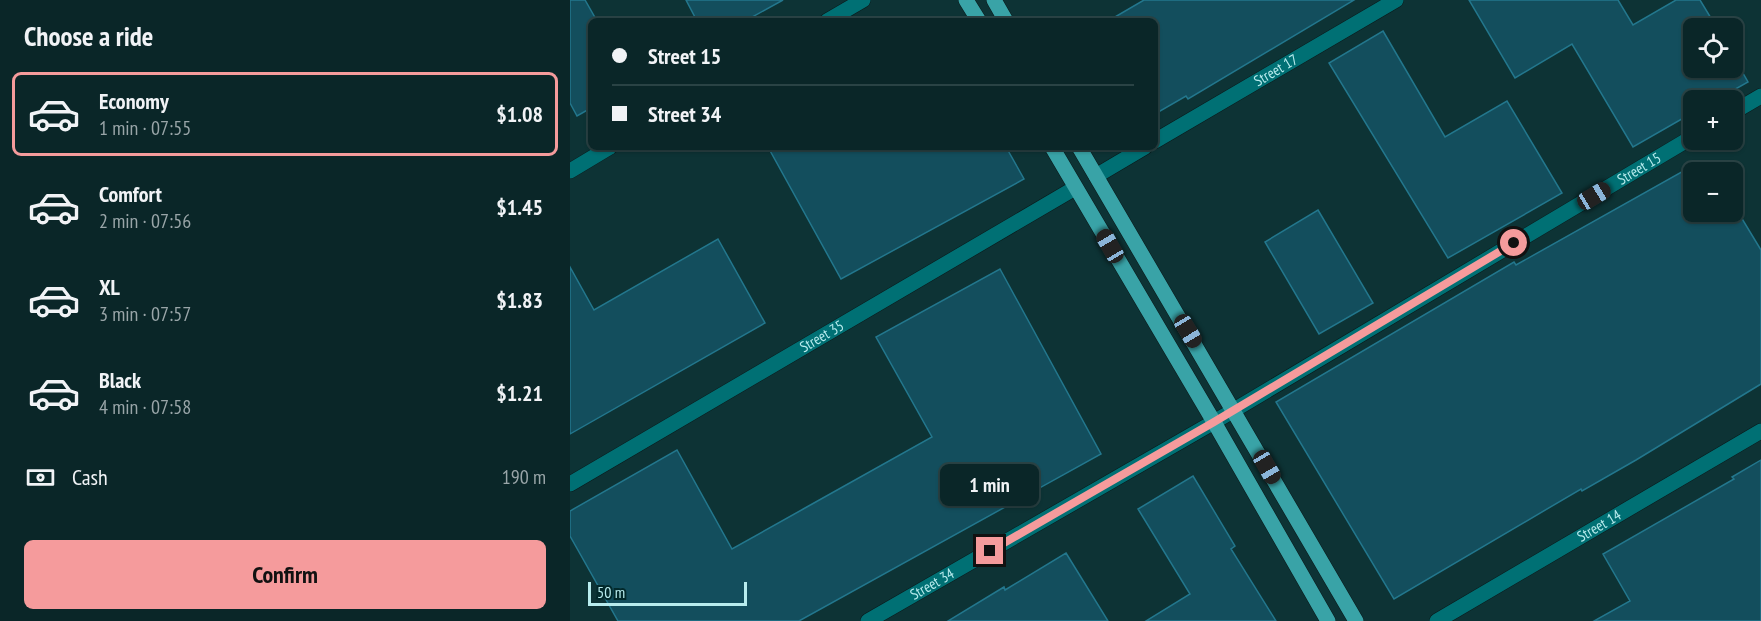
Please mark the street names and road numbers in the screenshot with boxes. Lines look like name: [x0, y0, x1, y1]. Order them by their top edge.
street label: Street 17: [1250, 50, 1301, 90]
street label: Street 15: [1613, 148, 1664, 189]
street label: Street 35: [796, 316, 847, 356]
street label: Street 14: [1573, 505, 1625, 546]
street label: Street 34: [906, 563, 958, 604]

